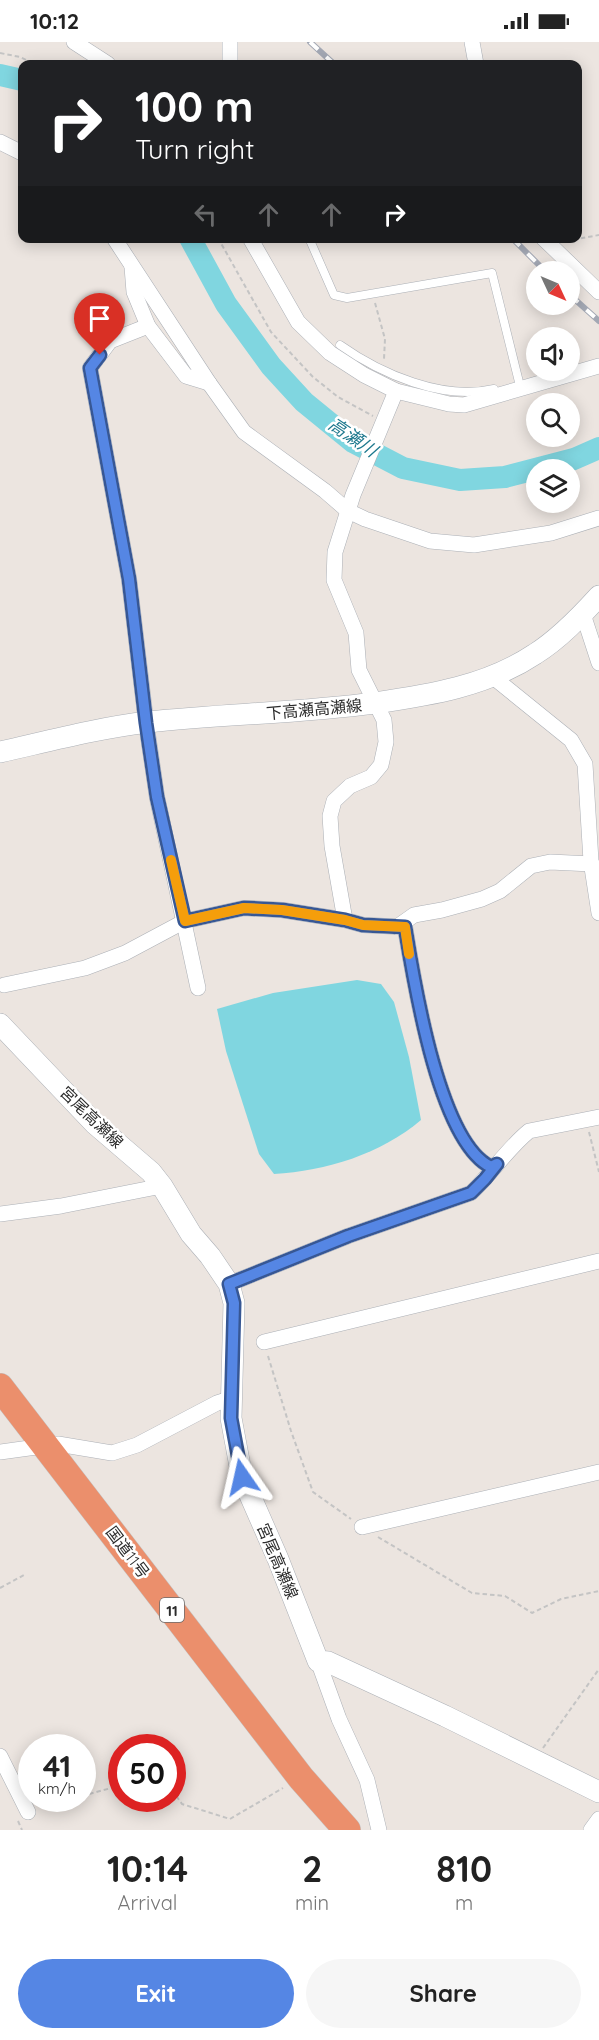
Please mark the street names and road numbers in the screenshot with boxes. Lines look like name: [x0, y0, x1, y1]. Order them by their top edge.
street label: 下高瀬高瀬線: [265, 695, 363, 723]
street label: 宮尾高瀬線: [56, 1082, 128, 1152]
street label: 宮尾高瀬線: [253, 1520, 303, 1602]
street label: 国道11号: [102, 1522, 154, 1582]
road number: 11: [160, 1598, 184, 1622]

